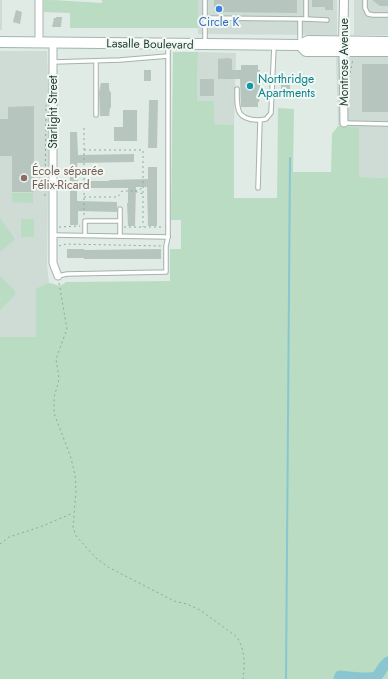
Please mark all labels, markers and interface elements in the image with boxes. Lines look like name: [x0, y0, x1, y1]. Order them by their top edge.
marker: Circle K: [214, 4, 224, 14]
place label: Circle K: [199, 13, 239, 31]
street label: Montrose Avenue: [335, 18, 353, 106]
street label: Lasalle Boulevard: [106, 34, 194, 54]
place label: Northridge Apartments: [258, 70, 315, 102]
street label: Starlight Street: [44, 75, 62, 149]
marker: Northridge Apartments: [245, 81, 255, 91]
place label: École séparée Félix-Ricard: [32, 162, 103, 194]
marker: École séparée Félix-Ricard: [19, 173, 29, 183]

